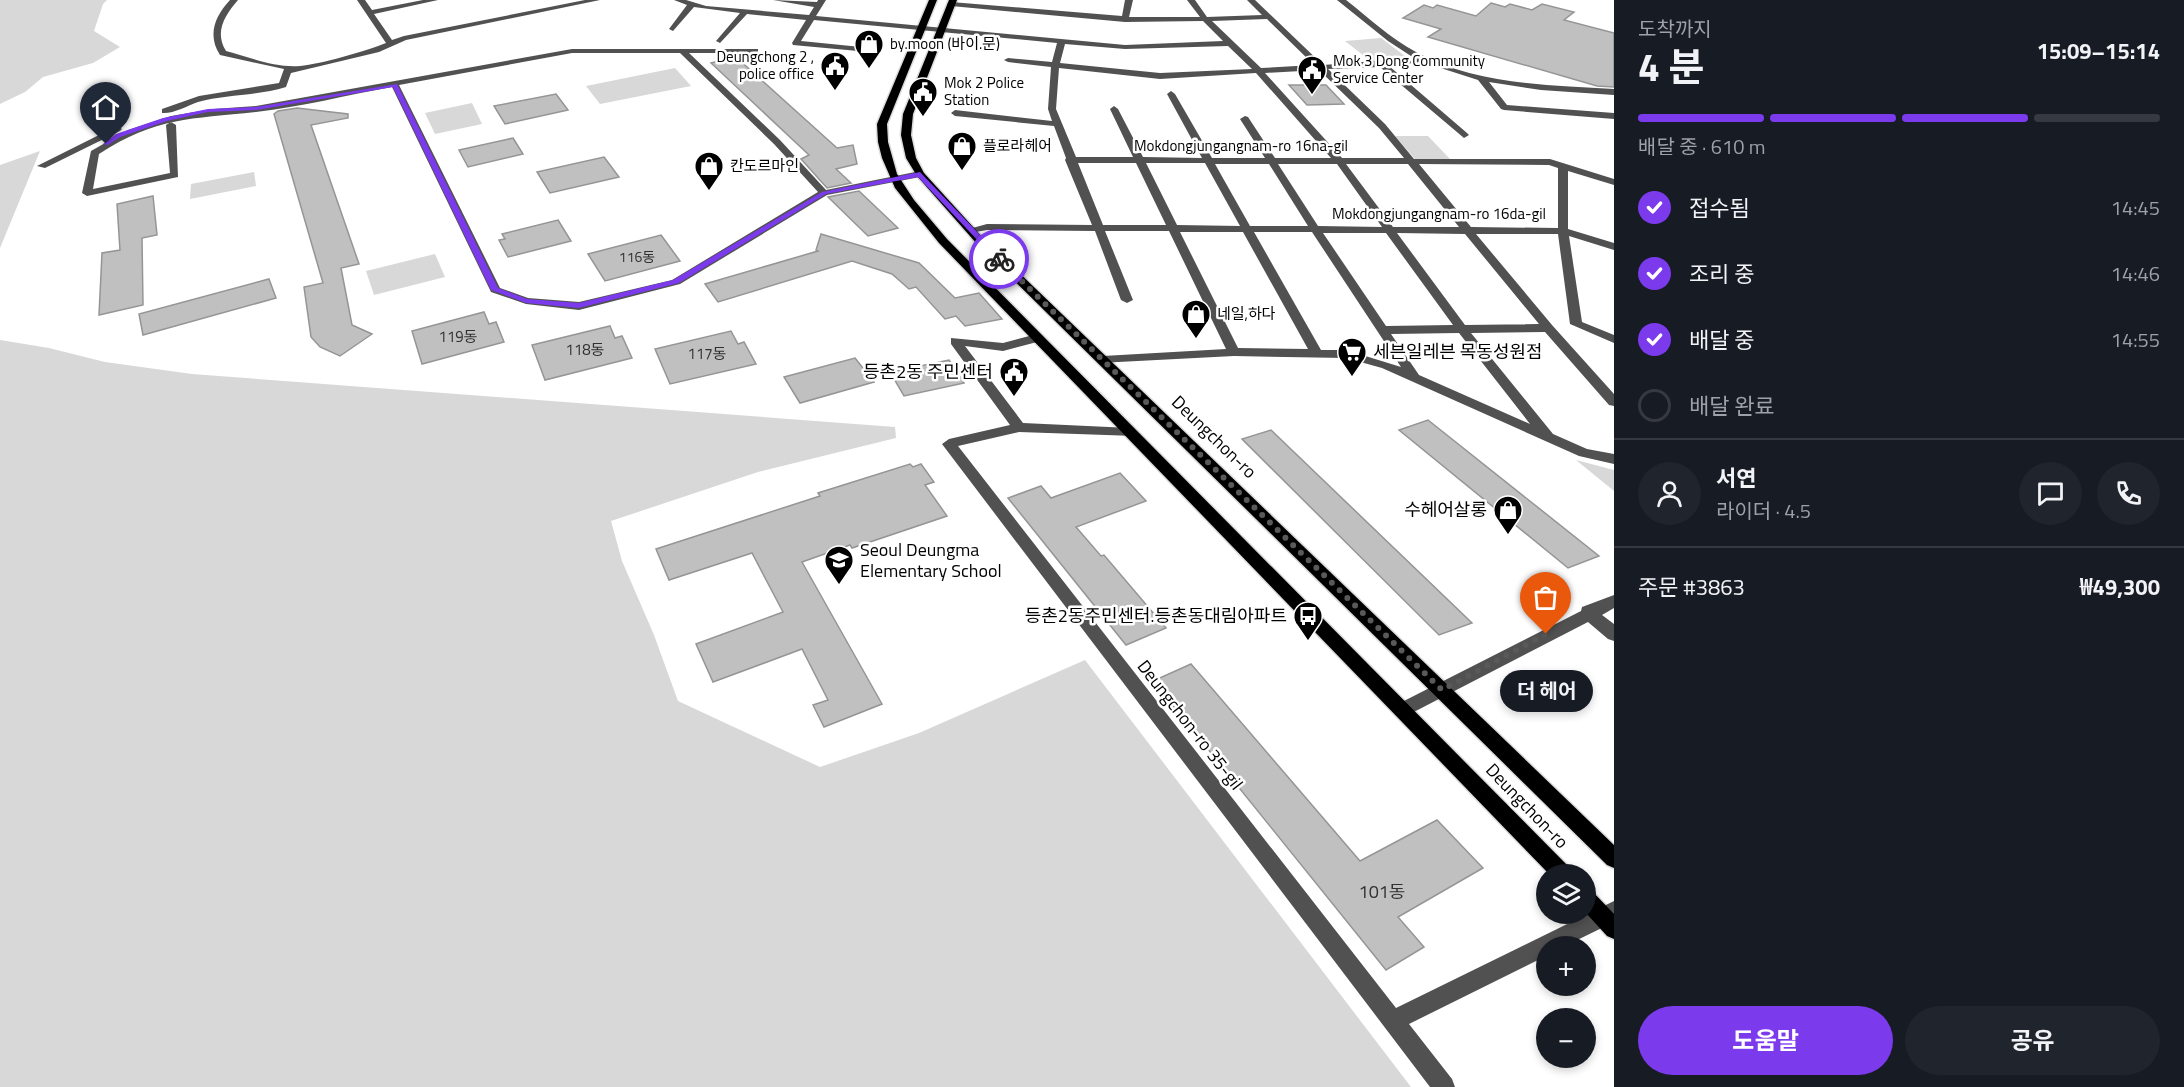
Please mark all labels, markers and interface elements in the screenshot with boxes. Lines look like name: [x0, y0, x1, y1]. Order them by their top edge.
text: 도착까지: [1638, 13, 1712, 44]
shop icon: by.moon (바이.문): [853, 28, 885, 70]
place label: by.moon (바이.문): [890, 32, 1000, 55]
text: 15:09–15:14: [2037, 34, 2160, 68]
text: 4 분: [1638, 37, 1704, 96]
place label: Deungchong 2 , police office: [716, 45, 814, 85]
place label: Mok 3 Dong Community Service Center: [1333, 49, 1485, 89]
public building icon: Deungchong 2 , police office: [819, 50, 851, 92]
public building icon: Mok 3 Dong Community Service Center: [1296, 54, 1328, 96]
place label: Mok 2 Police Station: [944, 71, 1024, 111]
public building icon: Mok 2 Police Station: [907, 76, 939, 118]
pin: [80, 82, 131, 144]
icon: home: [89, 91, 122, 124]
shop icon: 플로라헤어: [946, 130, 978, 172]
text: 배달 중 · 610 m: [1638, 131, 1765, 162]
place label: 플로라헤어: [983, 134, 1052, 157]
street label: Mokdongjungangnam-ro 16na-gil: [1134, 134, 1348, 157]
shop icon: 칸도르마인: [693, 150, 725, 192]
place label: 칸도르마인: [730, 154, 799, 177]
icon: check: [1638, 191, 1671, 224]
text: 접수됨: [1689, 191, 1750, 225]
text: 14:45: [2111, 192, 2160, 223]
street label: Mokdongjungangnam-ro 16da-gil: [1332, 202, 1546, 225]
courier: [969, 229, 1029, 289]
icon: bike: [983, 243, 1016, 276]
house number: 116동: [619, 246, 655, 267]
icon: check: [1638, 257, 1671, 290]
text: 조리 중: [1689, 257, 1755, 291]
text: 14:46: [2111, 258, 2160, 289]
shop icon: 네일,하다: [1180, 298, 1212, 340]
place label: 네일,하다: [1217, 302, 1276, 325]
icon: check: [1638, 323, 1671, 356]
text: 배달 중: [1689, 323, 1755, 357]
text: 14:55: [2111, 324, 2160, 355]
house number: 119동: [438, 325, 478, 348]
supermarket icon: 세븐일레븐 목동성원점: [1336, 336, 1368, 378]
house number: 118동: [565, 338, 605, 361]
place label: 세븐일레븐 목동성원점: [1373, 338, 1543, 365]
house number: 117동: [687, 342, 727, 365]
public building icon: 등촌2동 주민센터: [998, 356, 1030, 398]
place label: 등촌2동 주민센터: [863, 358, 993, 385]
street label: Deungchon-ro: [1166, 389, 1263, 484]
text: 배달 완료: [1689, 389, 1775, 423]
text: 서연: [1716, 461, 1756, 495]
button: person: [1638, 462, 1701, 525]
button: chat: [2019, 462, 2082, 525]
button: phone: [2097, 462, 2160, 525]
shop icon: 수헤어살롱: [1492, 494, 1524, 536]
text: 라이더 · 4.5: [1716, 495, 1811, 526]
place label: 수헤어살롱: [1404, 496, 1487, 523]
place label: Seoul Deungma Elementary School: [860, 536, 1002, 584]
school or university icon: Seoul Deungma Elementary School: [823, 544, 855, 586]
text: 주문 #3863: [1638, 570, 1745, 604]
text: ₩49,300: [2080, 570, 2160, 604]
pin: [1520, 572, 1571, 634]
icon: bag: [1529, 581, 1562, 614]
bus stop icon: 등촌2동주민센터.등촌동대림아파트: [1292, 600, 1324, 642]
place label: 등촌2동주민센터.등촌동대림아파트: [1025, 602, 1287, 629]
street label: Deungchon-ro 35-gil: [1131, 654, 1250, 796]
callout: 더 헤어: [1500, 670, 1592, 712]
text: 더 헤어: [1517, 675, 1576, 706]
street label: Deungchon-ro: [1480, 757, 1575, 854]
map controls: [1536, 864, 1596, 1068]
button: layers: [1536, 864, 1596, 924]
house number: 101동: [1359, 878, 1405, 905]
button: +: [1536, 936, 1596, 996]
button: 도움말: [1638, 1006, 1893, 1075]
button: 공유: [1905, 1006, 2160, 1075]
button: −: [1536, 1008, 1596, 1068]

